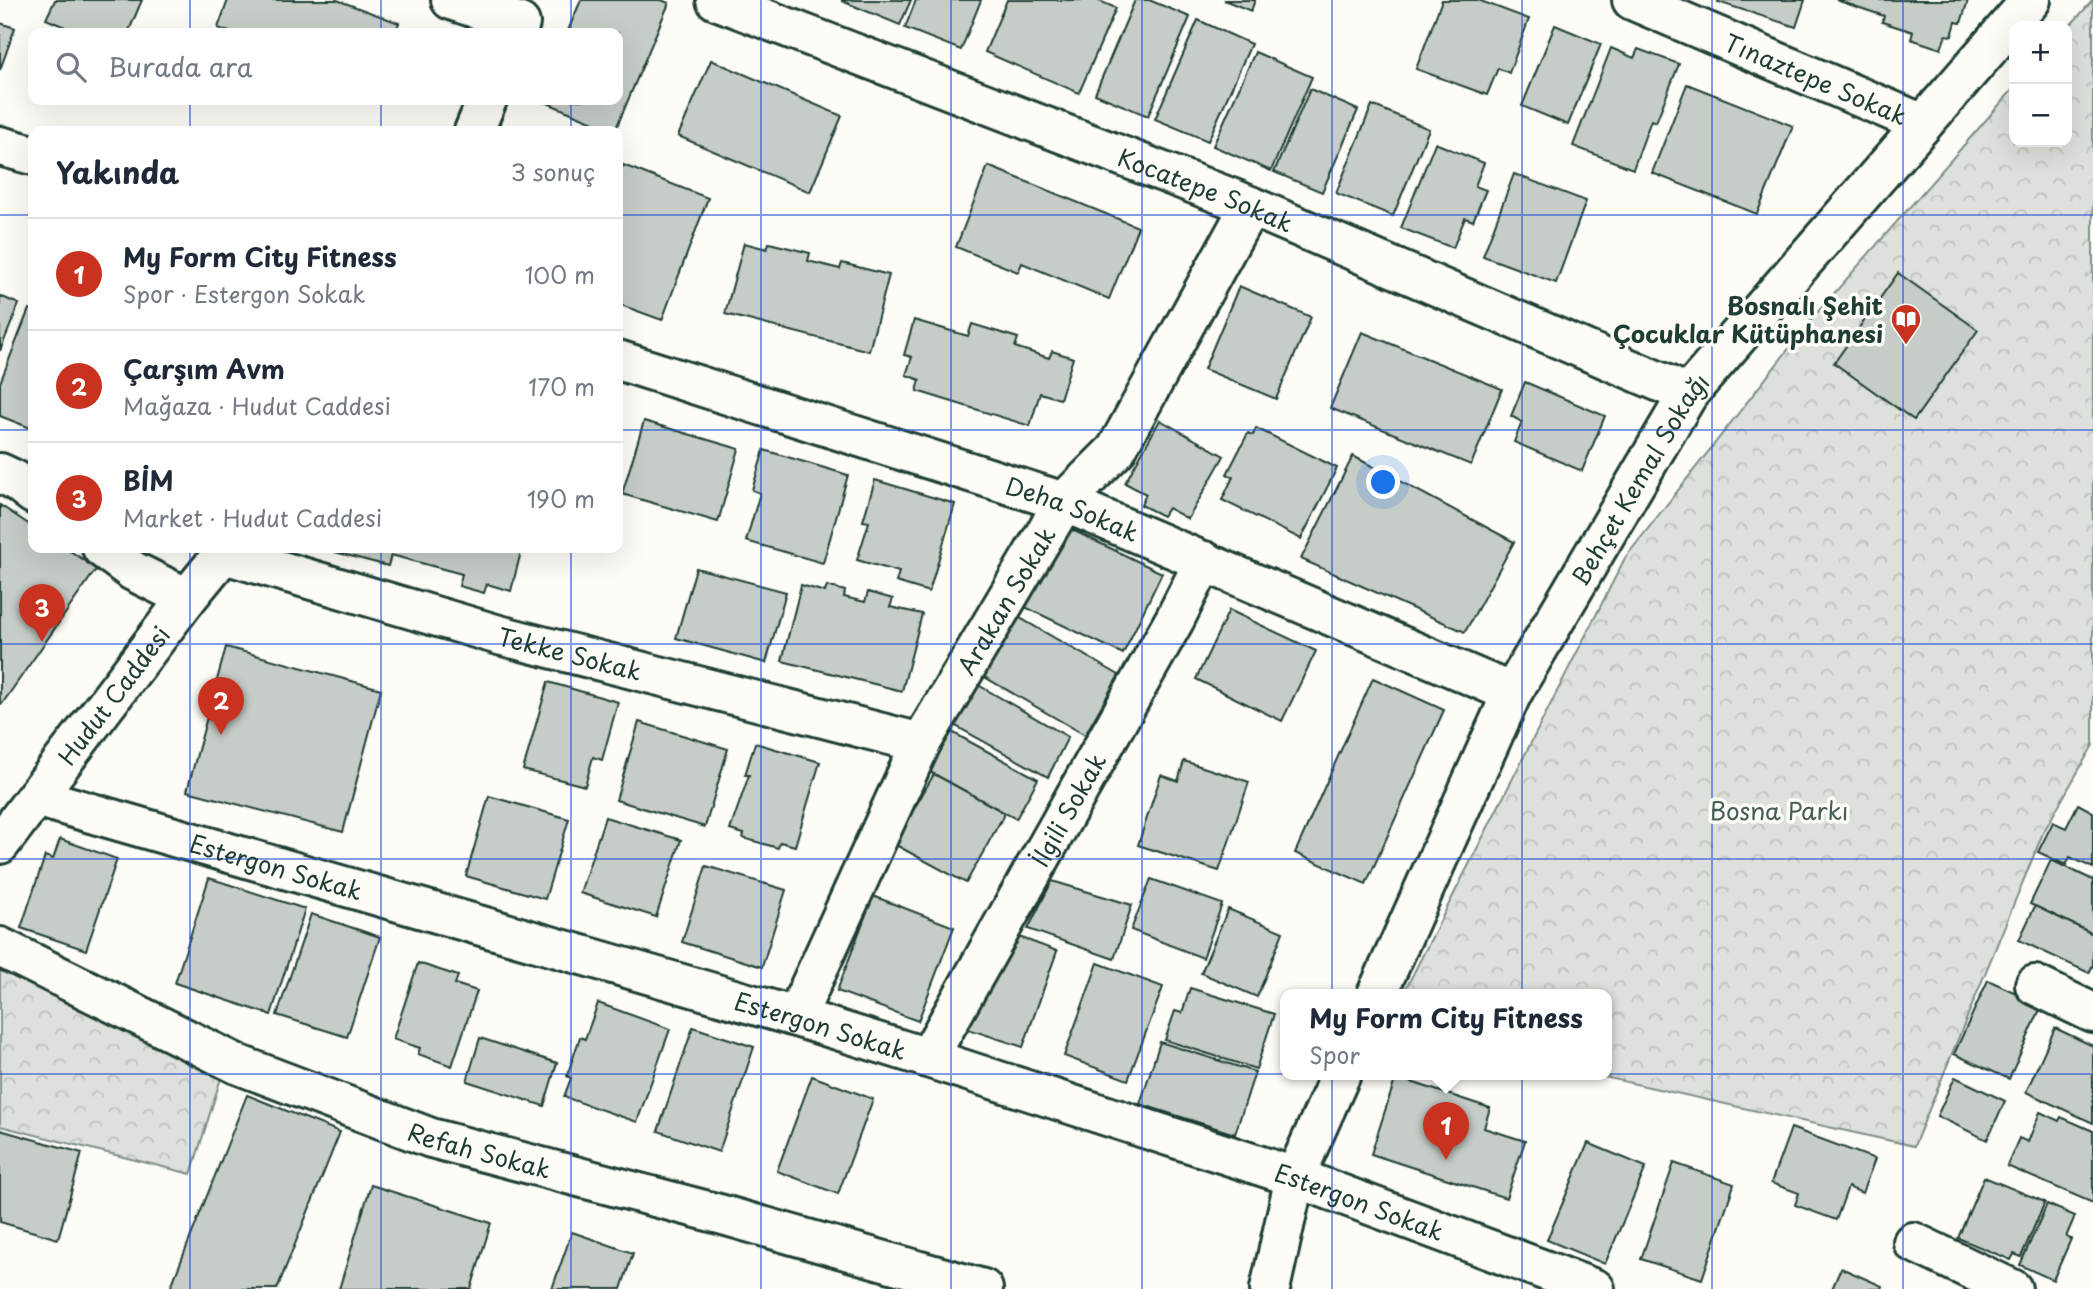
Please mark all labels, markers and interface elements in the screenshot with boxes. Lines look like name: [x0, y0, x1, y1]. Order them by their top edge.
map controls: [2009, 21, 2072, 147]
button: +: [2009, 21, 2072, 84]
street label: Tınaztepe Sokak: [1719, 24, 1913, 133]
search box: [28, 28, 623, 105]
text: Burada ara: [108, 47, 252, 86]
icon: search: [52, 48, 90, 86]
button: −: [2009, 84, 2072, 147]
street label: Kocatepe Sokak: [1113, 138, 1299, 241]
text: Yakında: [56, 149, 179, 194]
text: 3 sonuç: [511, 154, 595, 189]
text: My Form City Fitness: [123, 237, 397, 276]
text: 1: [74, 257, 85, 292]
text: 100 m: [525, 257, 595, 292]
text: Spor · Estergon Sokak: [123, 276, 365, 311]
place label: Bosnalı Şehit Çocuklar Kütüphanesi: [1613, 287, 1883, 351]
library icon: Bosnalı Şehit Çocuklar Kütüphanesi: [1889, 302, 1923, 346]
text: Çarşım Avm: [123, 349, 285, 388]
street label: Behçet Kemal Sokağı: [1561, 364, 1717, 592]
text: 2: [71, 369, 87, 404]
text: 170 m: [528, 369, 595, 404]
text: Mağaza · Hudut Caddesi: [123, 388, 391, 423]
text: BİM: [123, 461, 174, 500]
your location: [1366, 465, 1400, 499]
street label: Deha Sokak: [1001, 467, 1145, 550]
text: 3: [71, 481, 87, 516]
text: 190 m: [527, 481, 595, 516]
text: Market · Hudut Caddesi: [123, 500, 382, 535]
street label: Arakan Sokak: [948, 519, 1064, 681]
pin: 3: [19, 584, 65, 642]
street label: Tekke Sokak: [494, 617, 646, 689]
street label: Hudut Caddesi: [49, 618, 178, 772]
pin: 2: [198, 677, 244, 735]
street label: İlgili Sokak: [1021, 746, 1114, 873]
park label: Bosna Parkı: [1710, 792, 1848, 828]
street label: Estergon Sokak: [186, 824, 367, 909]
street label: Estergon Sokak: [730, 982, 911, 1068]
popup: [1280, 989, 1612, 1080]
text: My Form City Fitness: [1309, 998, 1583, 1037]
text: Spor: [1309, 1037, 1360, 1072]
pin: 1: [1423, 1102, 1469, 1160]
street label: Refah Sokak: [403, 1113, 555, 1187]
street label: Estergon Sokak: [1270, 1154, 1449, 1249]

